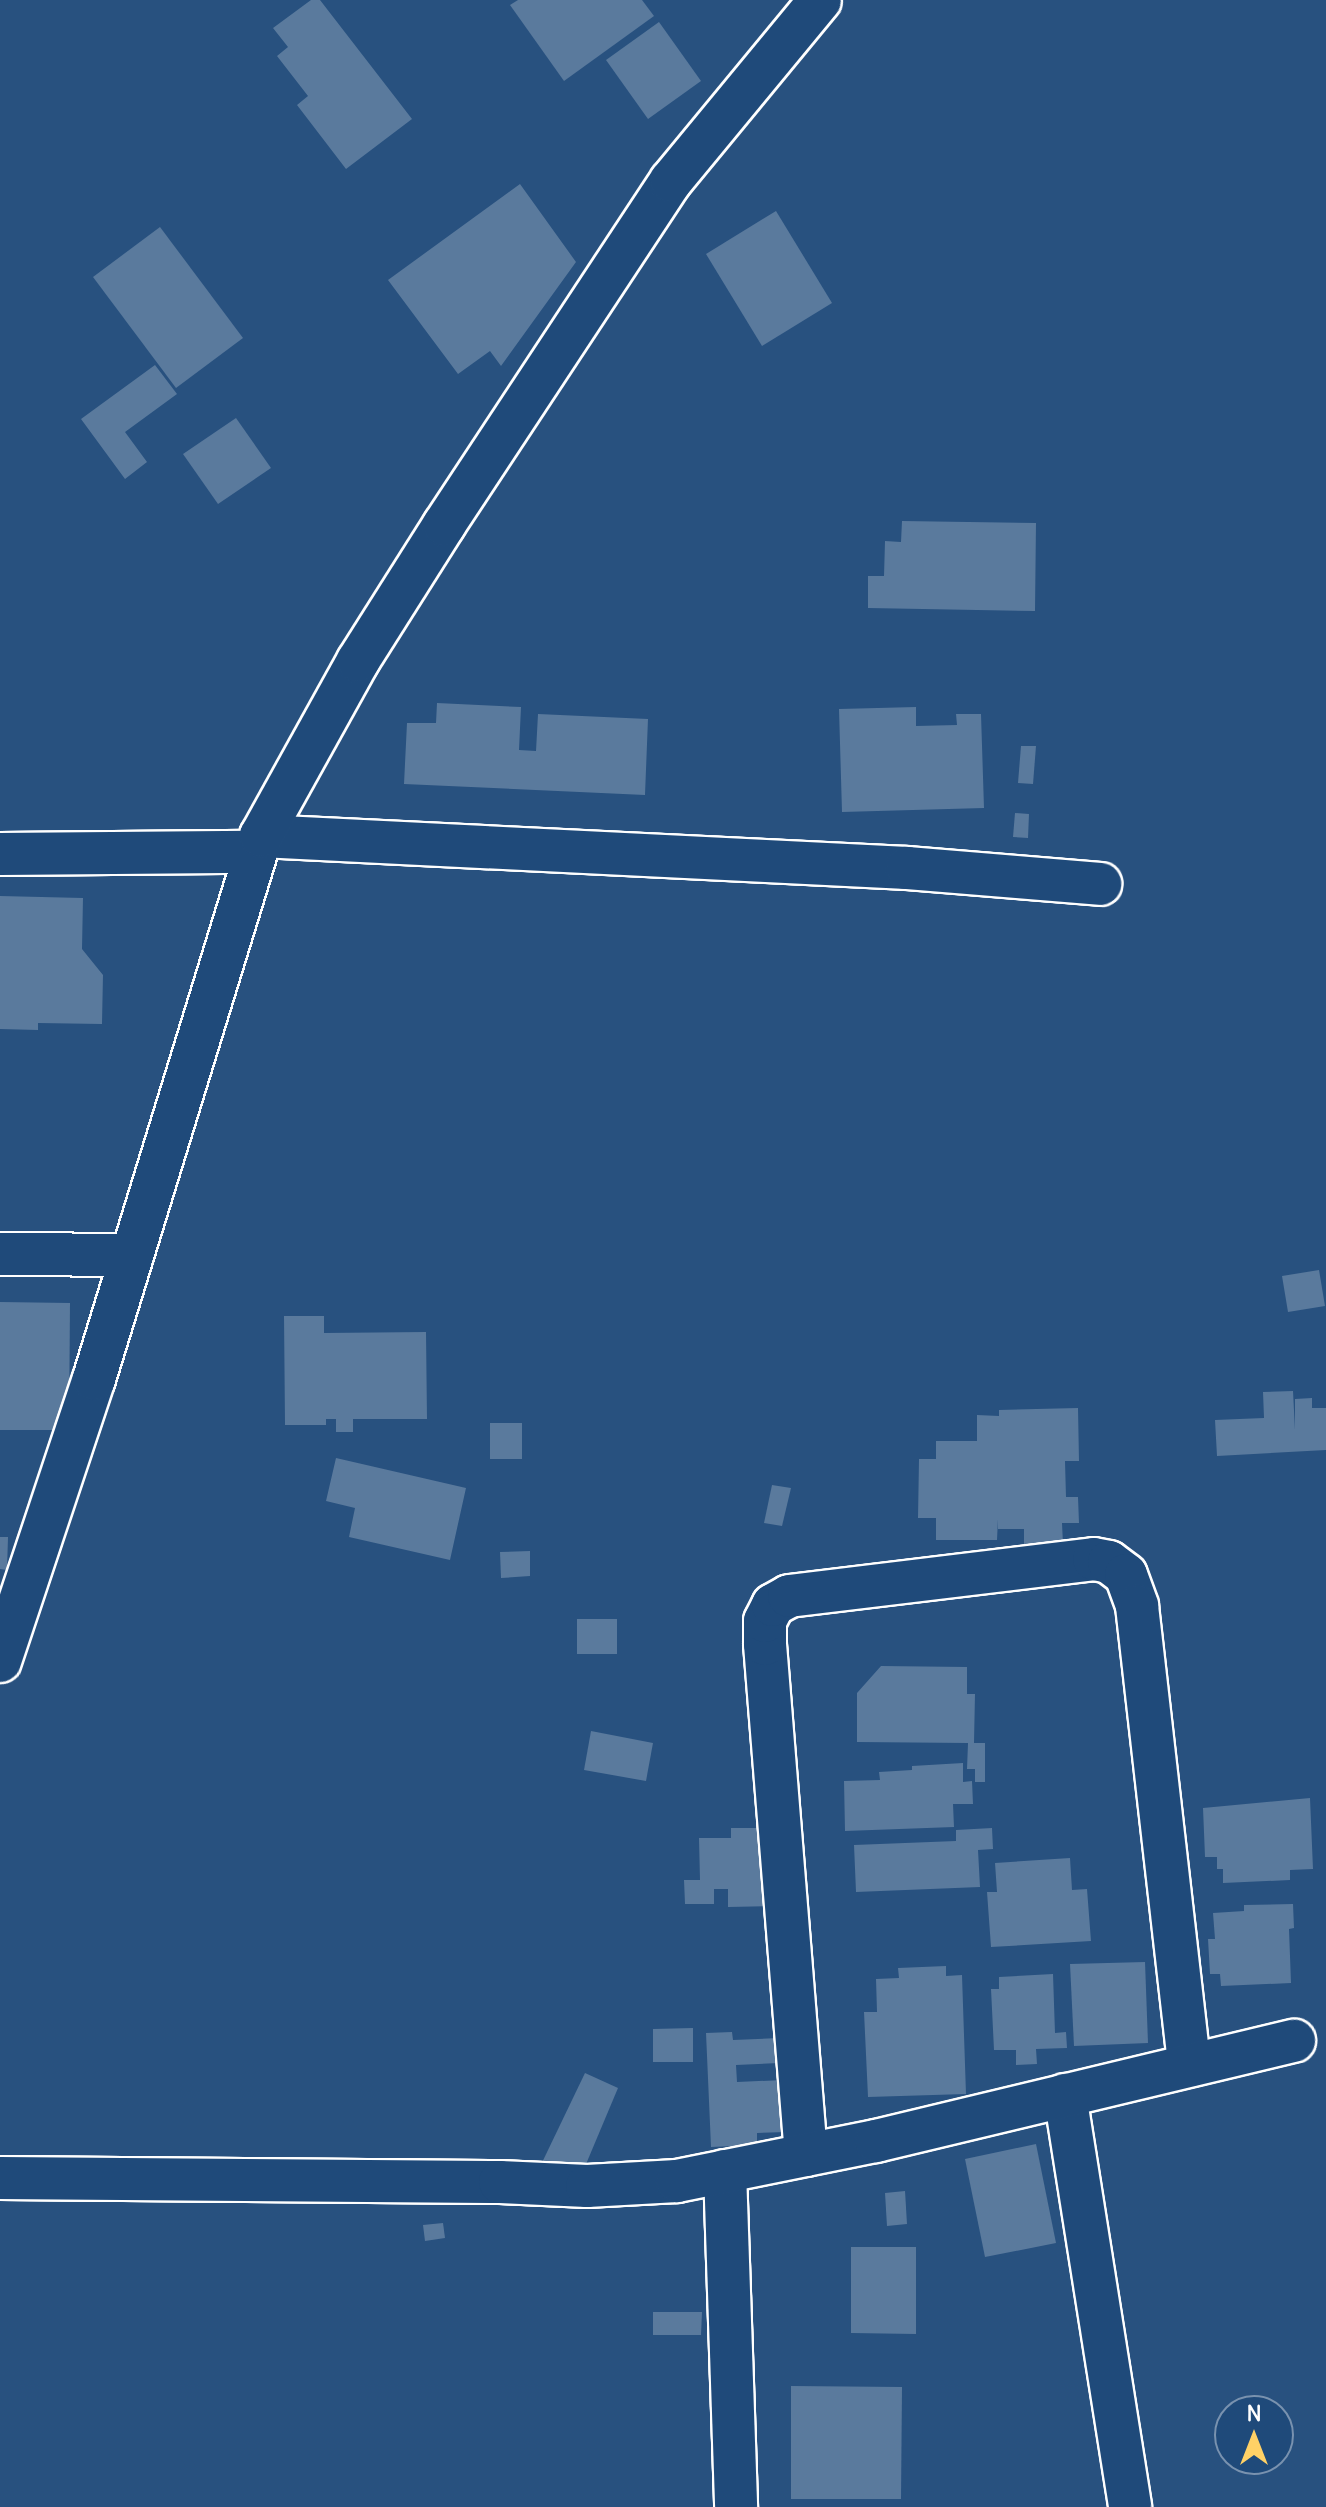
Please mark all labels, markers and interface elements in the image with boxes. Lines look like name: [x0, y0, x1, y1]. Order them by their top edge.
north arrow: [1214, 2395, 1294, 2475]
text: N: [1246, 2399, 1262, 2427]

